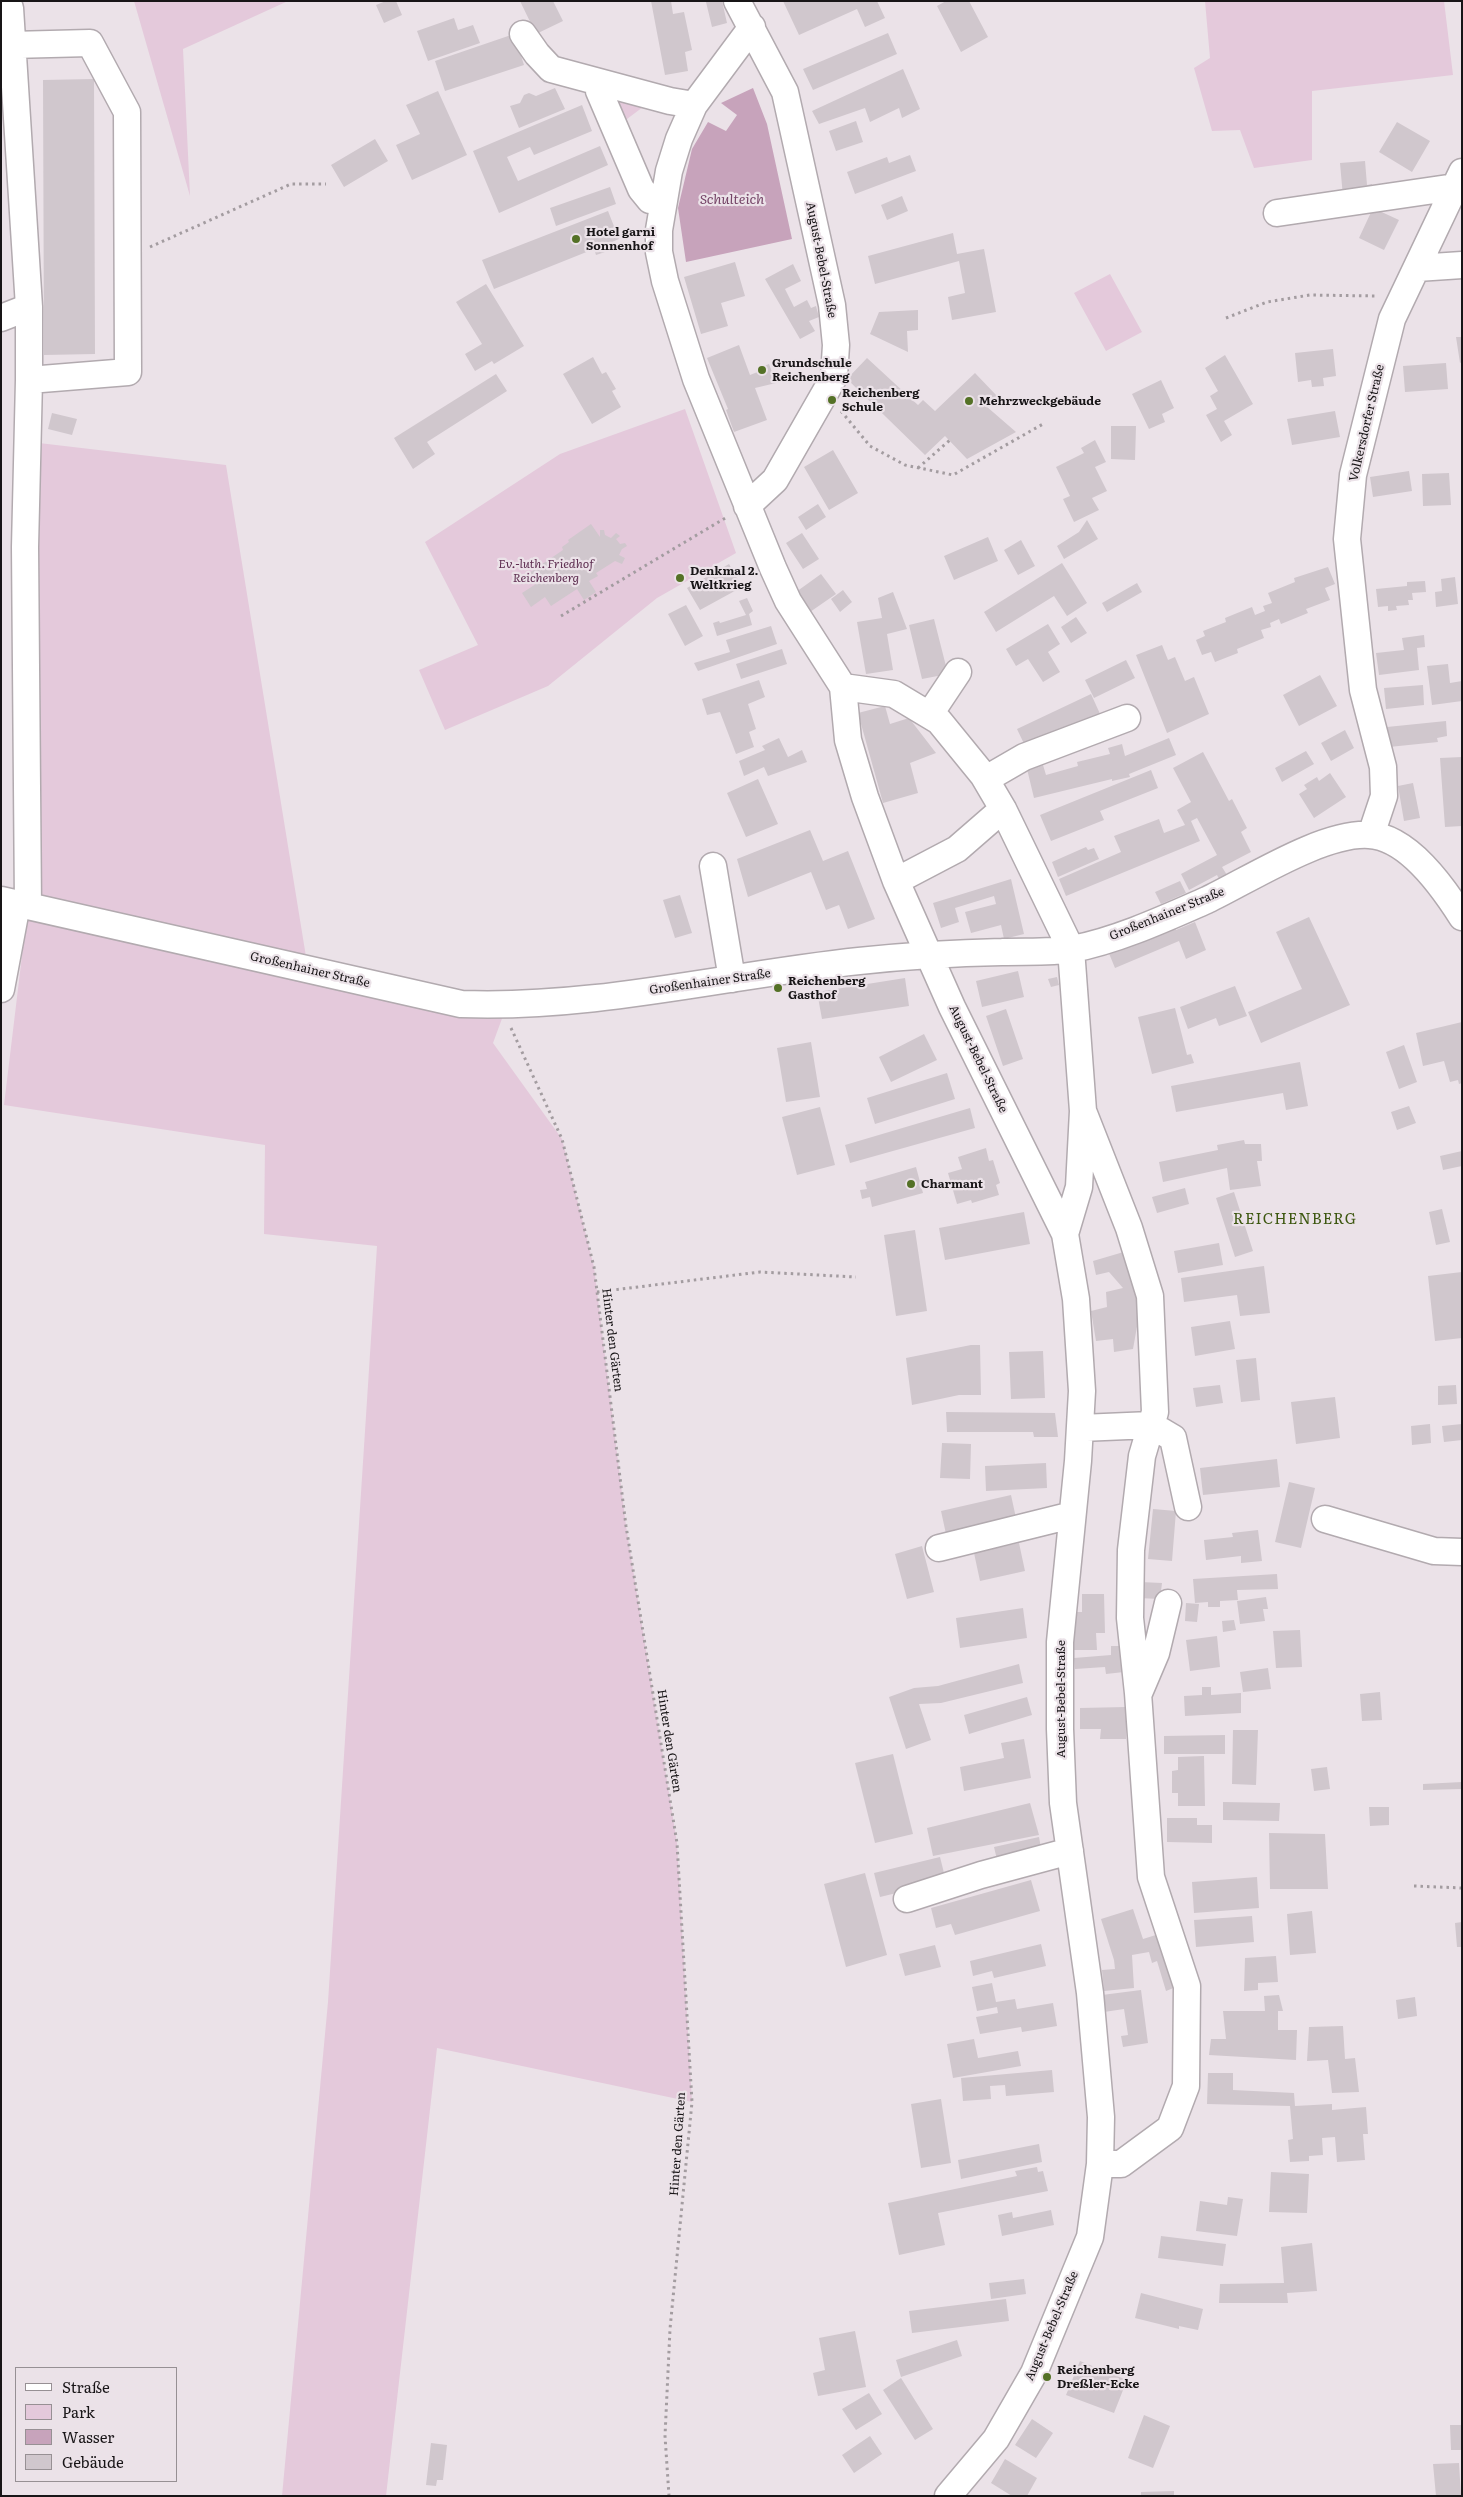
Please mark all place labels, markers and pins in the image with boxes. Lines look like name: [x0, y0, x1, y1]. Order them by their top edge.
place label: Hotel garni Sonnenhof: [586, 225, 655, 253]
marker: Hotel garni Sonnenhof: [570, 233, 582, 245]
place label: Grundschule Reichenberg: [772, 356, 852, 384]
marker: Grundschule Reichenberg: [756, 364, 768, 376]
place label: Reichenberg Schule: [842, 386, 919, 414]
marker: Reichenberg Schule: [826, 394, 838, 406]
place label: Mehrzweckgebäude: [979, 394, 1101, 408]
marker: Mehrzweckgebäude: [963, 395, 975, 407]
place label: Denkmal 2. Weltkrieg: [690, 564, 758, 592]
marker: Denkmal 2. Weltkrieg: [674, 572, 686, 584]
place label: Reichenberg Gasthof: [788, 974, 865, 1002]
marker: Reichenberg Gasthof: [772, 982, 784, 994]
place label: Charmant: [921, 1177, 983, 1191]
marker: Charmant: [905, 1178, 917, 1190]
place label: Reichenberg Dreßler-Ecke: [1057, 2363, 1139, 2391]
marker: Reichenberg Dreßler-Ecke: [1041, 2371, 1053, 2383]

